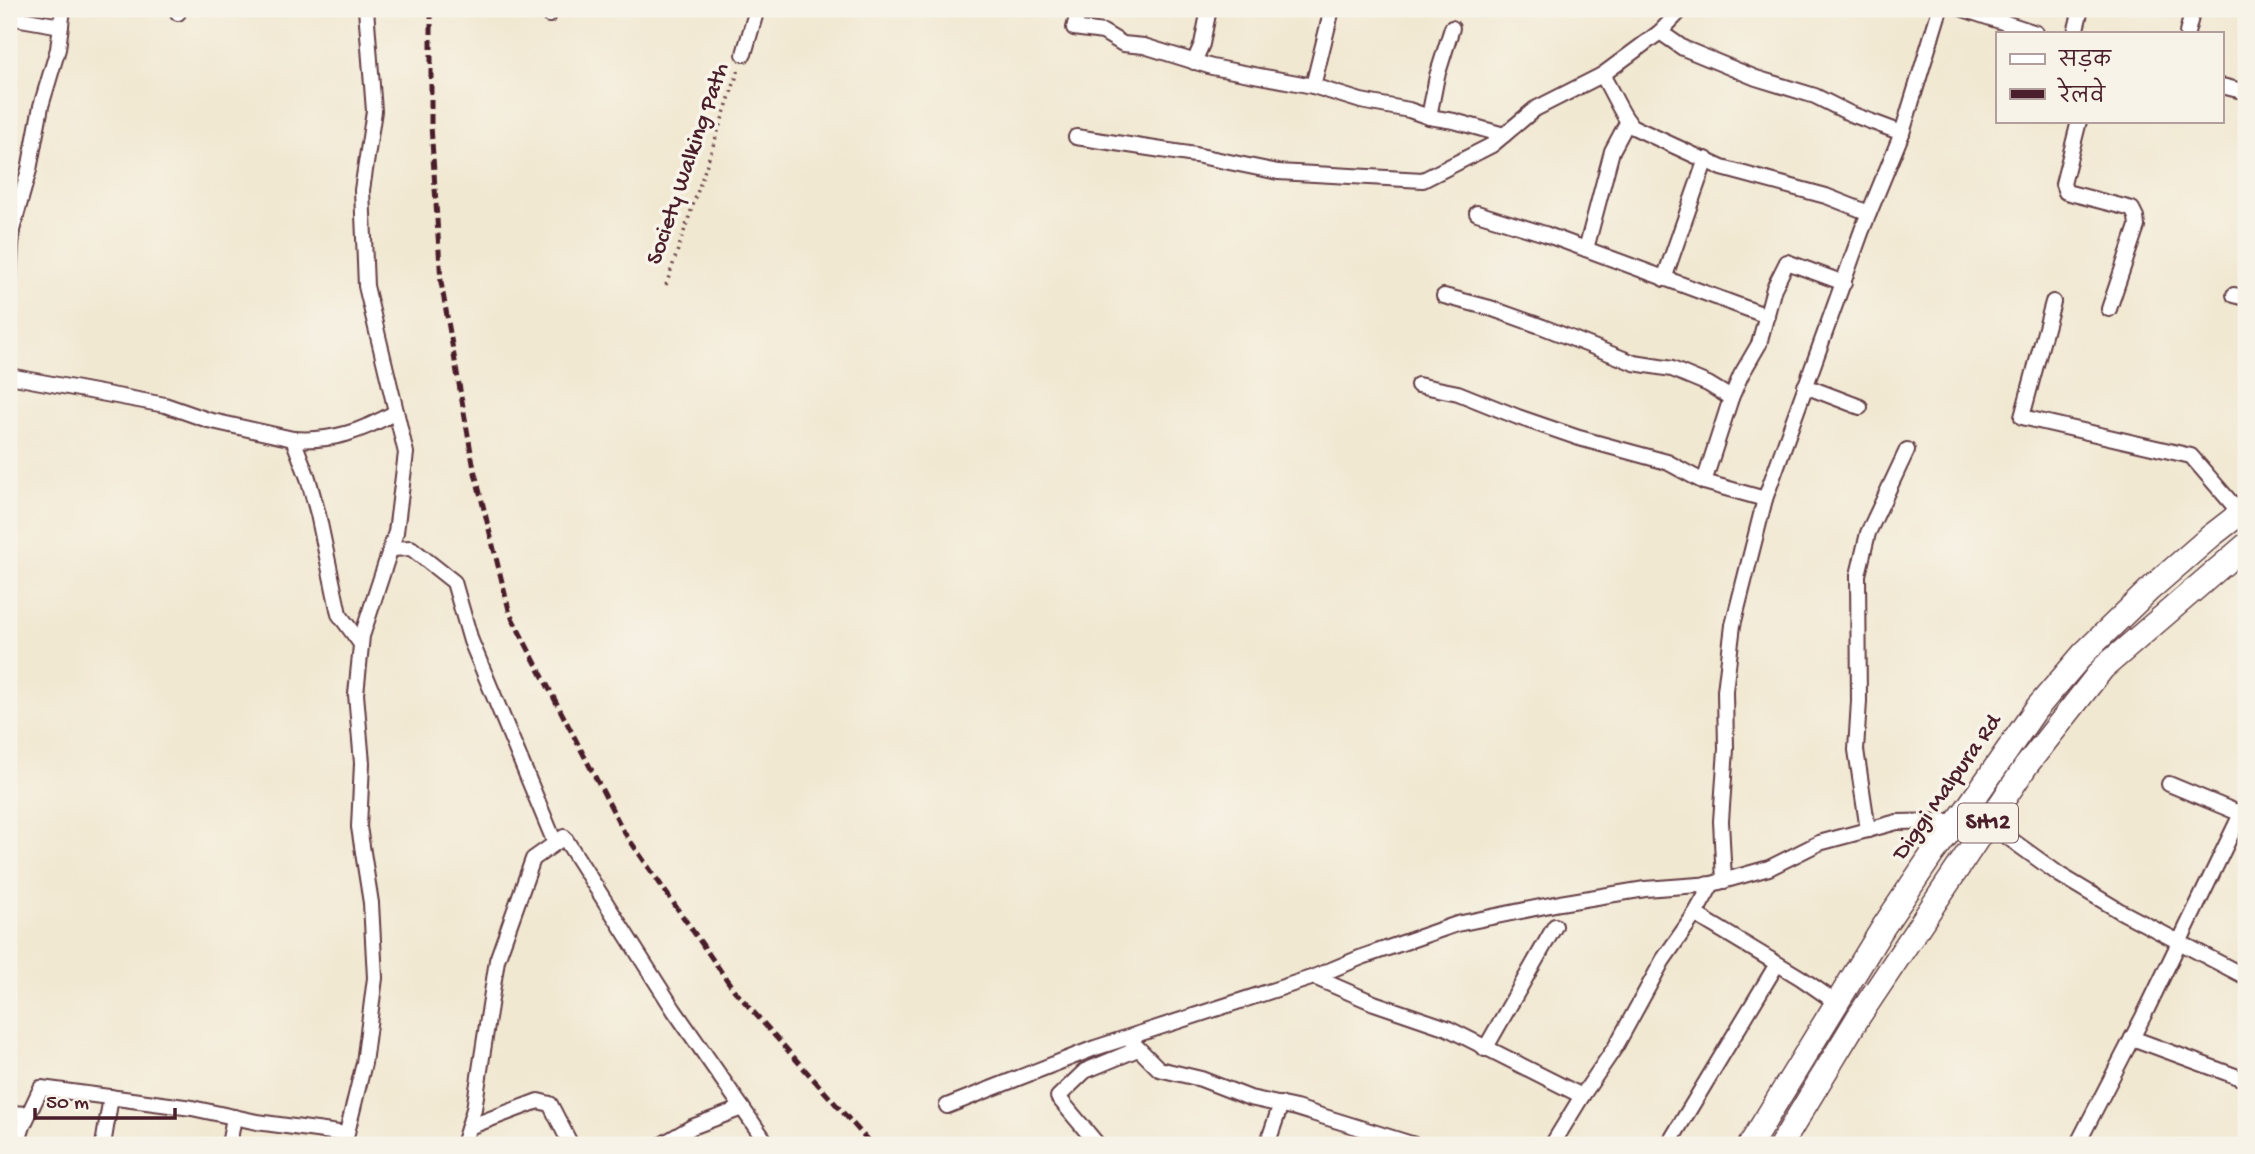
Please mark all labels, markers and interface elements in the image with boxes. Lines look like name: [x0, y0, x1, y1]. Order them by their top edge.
legend: [1996, 32, 2224, 122]
text: सड़क: [2058, 50, 2112, 75]
street label: Society Walking Path: [641, 59, 737, 269]
text: रेलवे: [2056, 77, 2106, 111]
street label: Diggi Malpura Rd: [1886, 708, 2010, 868]
road number: SH12: [1958, 804, 2018, 842]
scale bar: [35, 1077, 175, 1121]
text: 50 m: [46, 1092, 89, 1117]

